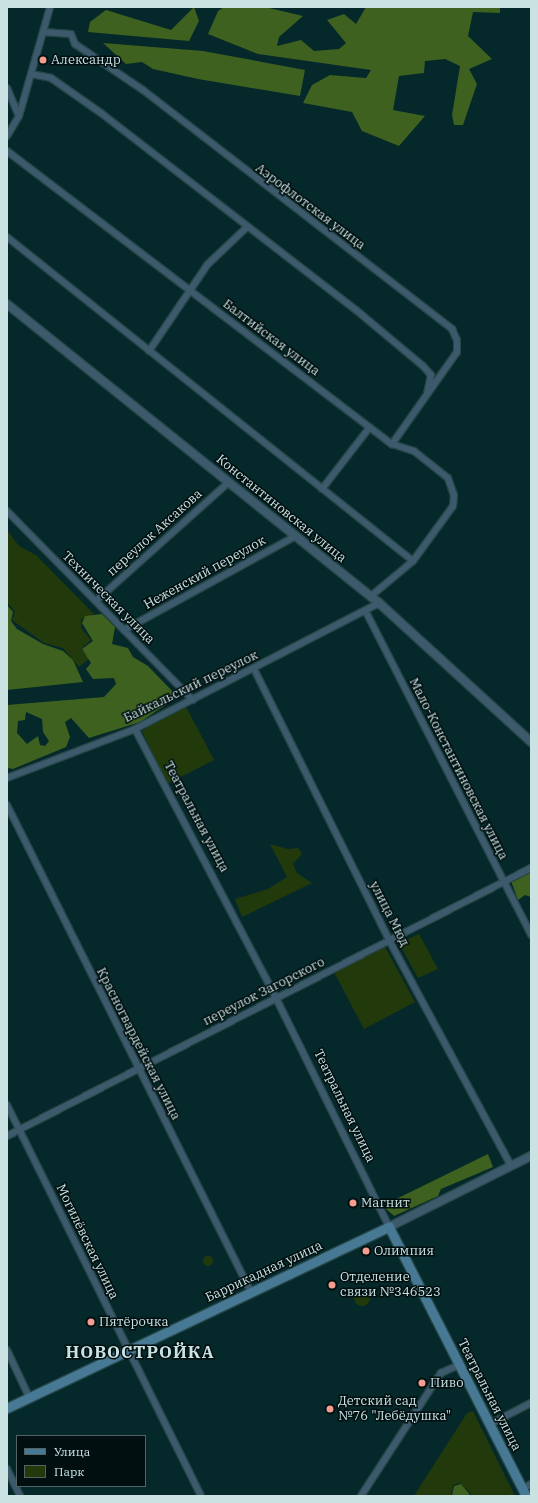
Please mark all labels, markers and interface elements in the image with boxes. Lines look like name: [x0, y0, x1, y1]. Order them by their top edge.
place label: Александр: [51, 52, 121, 68]
marker: Александр: [38, 55, 48, 65]
street label: Аэрофлотская улица: [252, 161, 368, 253]
street label: Балтийская улица: [219, 296, 323, 380]
street label: Константиновская улица: [213, 452, 349, 566]
street label: переулок Аксакова: [104, 486, 206, 580]
street label: Неженский переулок: [141, 533, 269, 613]
street label: Техническая улица: [58, 548, 158, 648]
street label: Байкальский переулок: [121, 648, 261, 726]
street label: Мало-Константиновская улица: [405, 676, 511, 862]
street label: Театральная улица: [160, 759, 232, 875]
street label: улица Мюд: [366, 879, 412, 949]
street label: переулок Загорского: [201, 955, 327, 1029]
street label: Красногвардейская улица: [93, 965, 183, 1123]
street label: Театральная улица: [310, 1047, 378, 1165]
street label: Могилёвская улица: [52, 1182, 122, 1302]
place label: Магнит: [361, 1195, 410, 1211]
marker: Магнит: [348, 1198, 358, 1208]
street label: Баррикадная улица: [203, 1238, 325, 1306]
place label: Олимпия: [374, 1243, 434, 1259]
marker: Олимпия: [361, 1246, 371, 1256]
place label: Отделение связи №346523: [340, 1270, 441, 1301]
marker: Отделение связи №346523: [327, 1280, 337, 1290]
place label: Пятёрочка: [99, 1314, 168, 1330]
marker: Пятёрочка: [86, 1317, 96, 1327]
street label: Театральная улица: [454, 1336, 524, 1454]
district label: НОВОСТРОЙКА: [65, 1343, 215, 1363]
place label: Пиво: [430, 1375, 463, 1391]
marker: Пиво: [417, 1378, 427, 1388]
place label: Детский сад №76 "Лебёдушка": [338, 1394, 451, 1425]
marker: Детский сад №76 "Лебёдушка": [325, 1404, 335, 1414]
legend: [16, 1435, 146, 1487]
text: Улица: [54, 1444, 90, 1459]
text: Парк: [54, 1464, 84, 1479]

